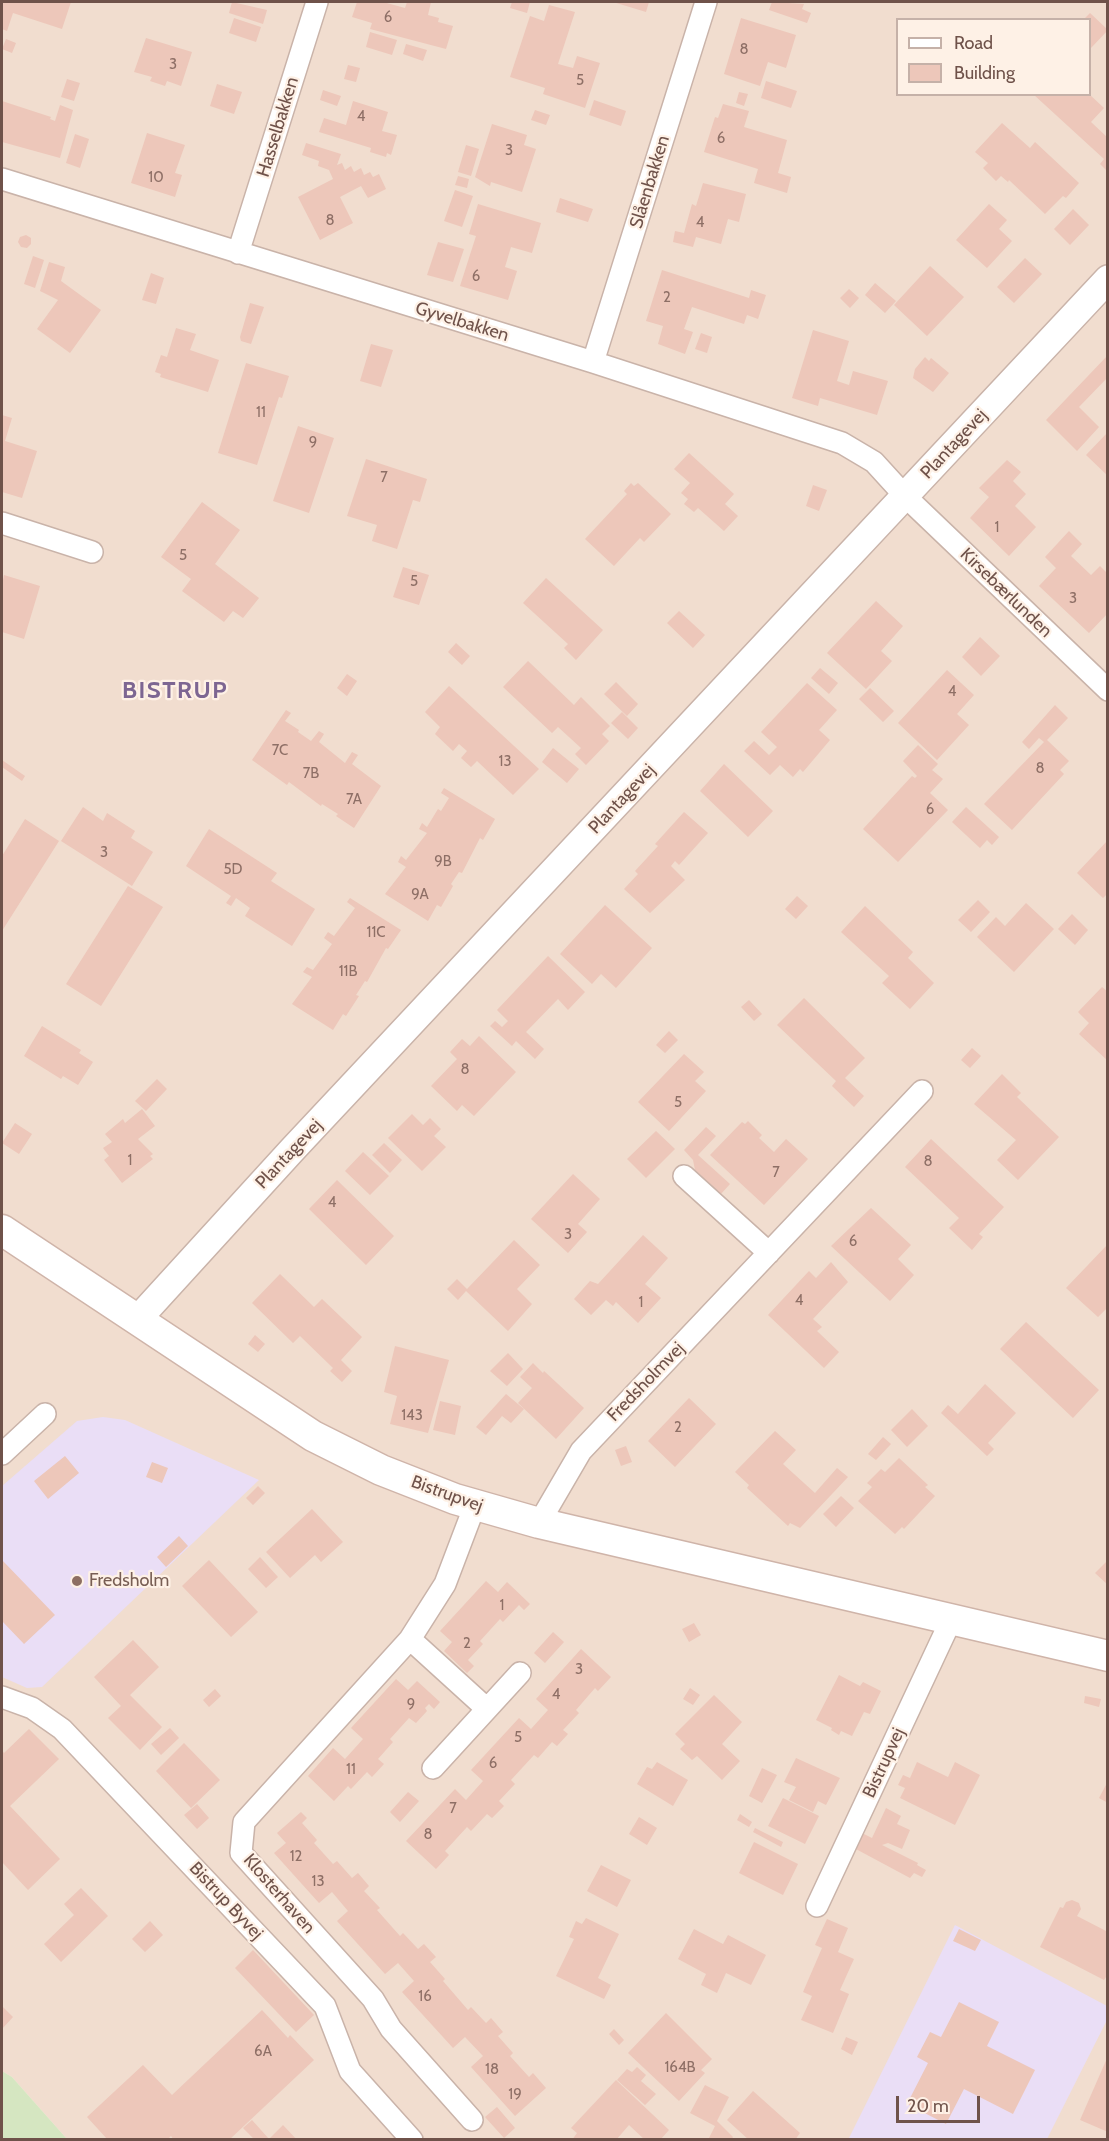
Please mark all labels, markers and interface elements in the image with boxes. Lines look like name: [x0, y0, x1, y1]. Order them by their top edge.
house number: 6: [384, 9, 392, 27]
legend: [896, 18, 1091, 96]
text: Road: [954, 32, 993, 54]
house number: 8: [739, 41, 749, 59]
house number: 3: [169, 56, 177, 74]
text: Building: [954, 62, 1015, 84]
house number: 5: [576, 72, 584, 90]
street label: Hasselbakken: [253, 75, 303, 179]
house number: 4: [357, 108, 365, 126]
house number: 6: [717, 130, 725, 148]
street label: Slåenbakken: [626, 133, 674, 231]
house number: 3: [505, 142, 513, 160]
house number: 10: [148, 169, 164, 187]
house number: 8: [325, 212, 335, 230]
house number: 4: [696, 214, 704, 232]
house number: 6: [472, 268, 480, 286]
house number: 2: [663, 289, 671, 307]
street label: Gyvelbakken: [413, 298, 511, 346]
house number: 11: [256, 404, 266, 422]
street label: Plantagevej: [916, 405, 992, 483]
house number: 9: [309, 434, 317, 452]
house number: 7: [380, 469, 388, 487]
house number: 1: [995, 519, 999, 537]
street label: Kirsebærlunden: [956, 544, 1056, 642]
house number: 5: [179, 547, 187, 565]
house number: 5: [410, 573, 418, 591]
house number: 3: [1069, 590, 1077, 608]
district label: BISTRUP: [122, 677, 228, 705]
house number: 4: [948, 683, 956, 701]
house number: 7C: [272, 742, 288, 760]
house number: 13: [498, 753, 512, 771]
street label: Plantagevej: [584, 760, 660, 838]
house number: 8: [1035, 760, 1045, 778]
house number: 7B: [303, 765, 319, 783]
house number: 7A: [346, 791, 362, 809]
house number: 6: [926, 801, 934, 819]
house number: 3: [100, 844, 108, 862]
house number: 9B: [434, 853, 452, 871]
house number: 5D: [223, 861, 243, 879]
house number: 9A: [411, 886, 429, 904]
house number: 11C: [366, 924, 386, 942]
house number: 11B: [339, 963, 357, 981]
house number: 8: [460, 1061, 470, 1079]
house number: 5: [674, 1094, 682, 1112]
street label: Plantagevej: [251, 1115, 327, 1193]
house number: 1: [128, 1152, 132, 1170]
house number: 8: [923, 1153, 933, 1171]
house number: 7: [772, 1164, 780, 1182]
house number: 4: [328, 1194, 336, 1212]
house number: 3: [564, 1226, 572, 1244]
house number: 6: [849, 1233, 857, 1251]
house number: 4: [795, 1292, 803, 1310]
house number: 1: [639, 1294, 643, 1312]
street label: Fredsholmvej: [603, 1338, 689, 1426]
house number: 143: [401, 1407, 423, 1425]
house number: 2: [674, 1419, 682, 1437]
street label: Bistrupvej: [408, 1471, 486, 1517]
place label: Fredsholm: [89, 1570, 169, 1592]
marker: Fredsholm: [70, 1574, 84, 1588]
house number: 1: [500, 1597, 504, 1615]
house number: 2: [463, 1635, 471, 1653]
house number: 3: [575, 1661, 583, 1679]
house number: 4: [552, 1686, 560, 1704]
house number: 9: [407, 1696, 415, 1714]
street label: Bistrupvej: [858, 1725, 910, 1801]
house number: 5: [514, 1729, 522, 1747]
house number: 6: [489, 1755, 497, 1773]
house number: 11: [346, 1761, 356, 1779]
house number: 7: [449, 1800, 457, 1818]
house number: 8: [423, 1826, 433, 1844]
house number: 12: [290, 1848, 302, 1866]
street label: Klosterhaven: [238, 1850, 320, 1938]
street label: Bistrup Byvej: [185, 1858, 267, 1944]
house number: 13: [311, 1873, 325, 1891]
house number: 16: [418, 1988, 432, 2006]
house number: 6A: [254, 2043, 272, 2061]
house number: 164B: [664, 2059, 696, 2077]
house number: 18: [485, 2061, 499, 2079]
scale bar: [899, 2084, 983, 2122]
house number: 19: [508, 2086, 522, 2104]
text: 20 m: [907, 2095, 949, 2117]

